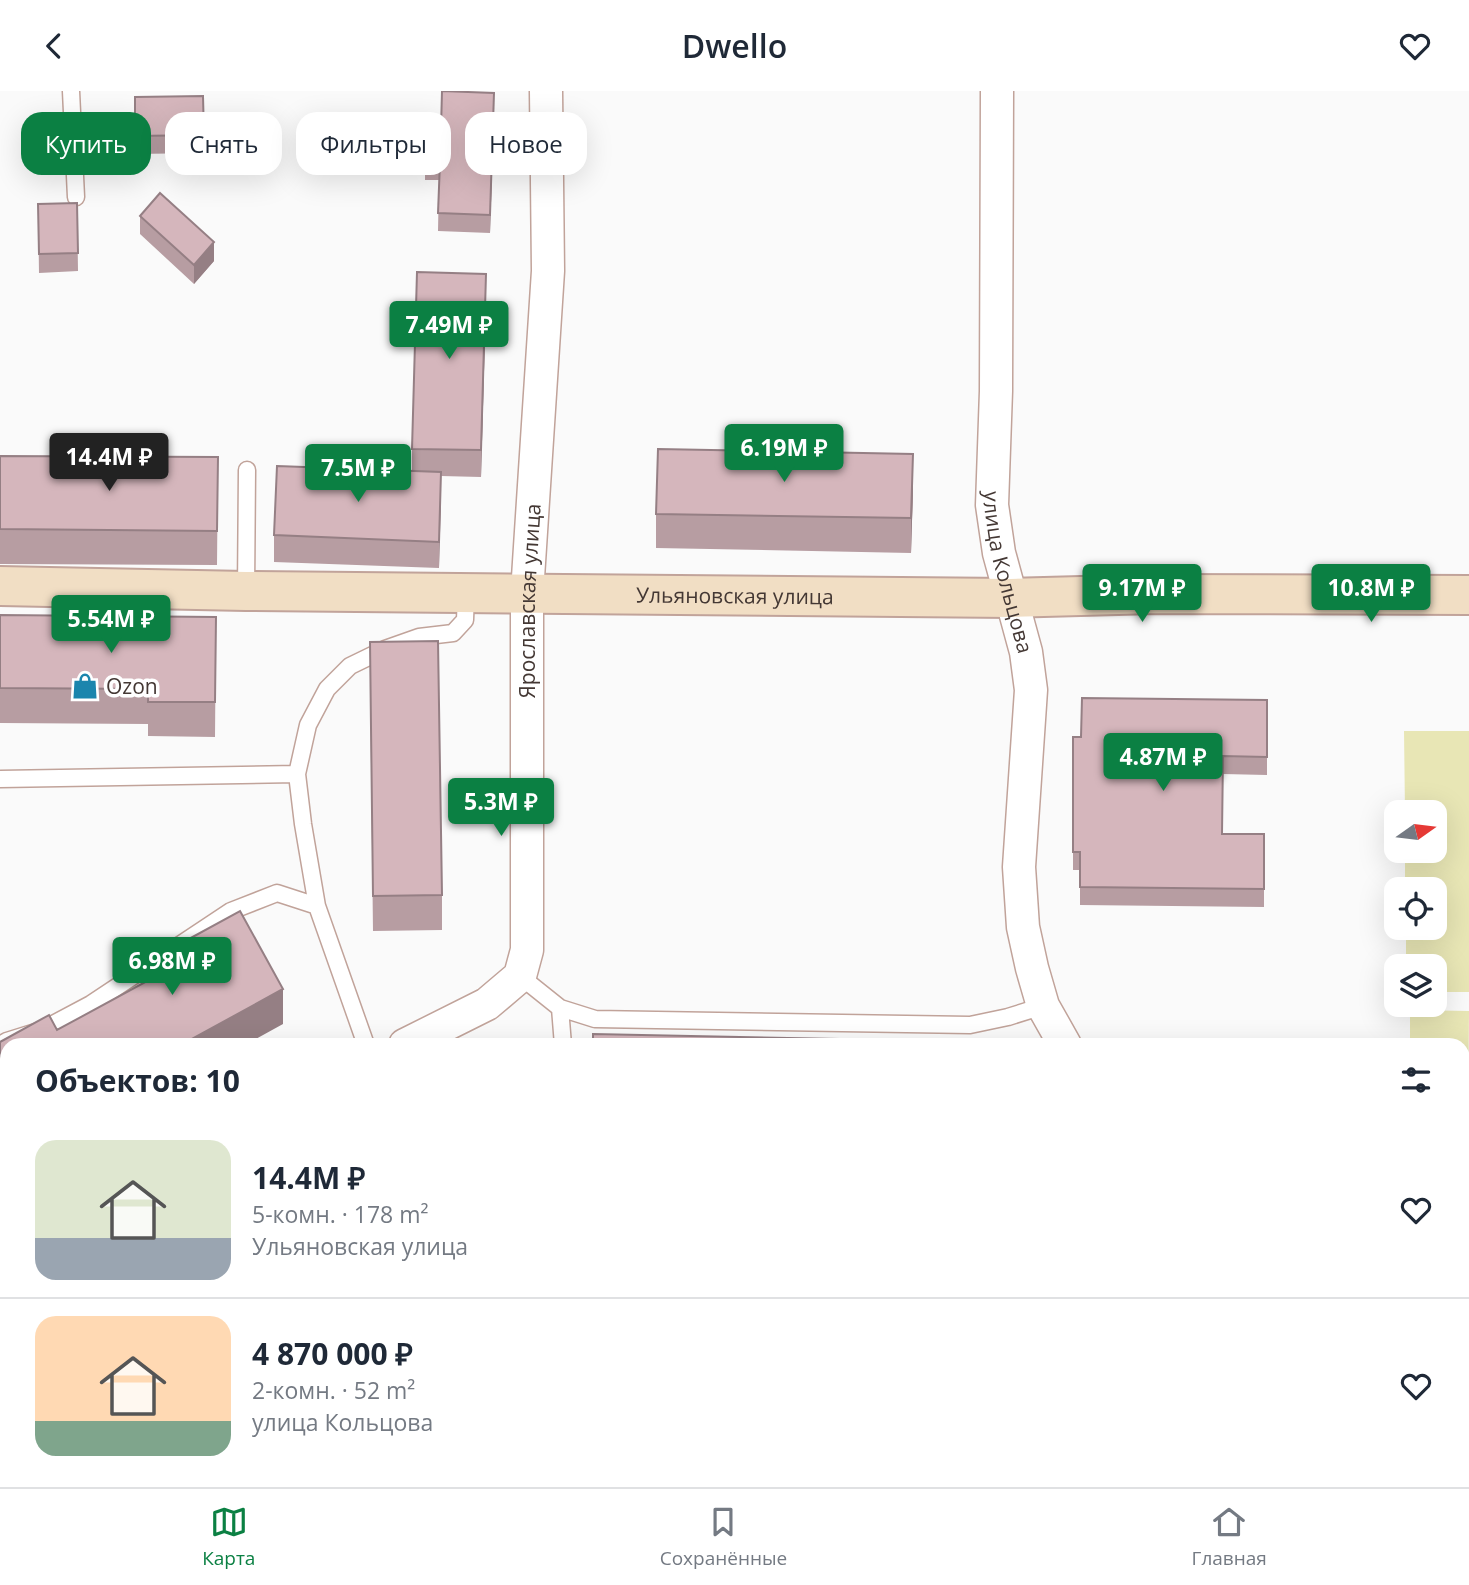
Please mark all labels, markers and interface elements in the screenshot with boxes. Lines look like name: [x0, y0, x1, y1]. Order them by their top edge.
text: Dwello: [682, 24, 787, 67]
icon: back: [35, 27, 73, 65]
icon: heart: [1396, 27, 1434, 65]
chip: Купить: [21, 112, 151, 175]
chip: Снять: [165, 112, 282, 175]
chip: Фильтры: [296, 112, 451, 175]
chip: Новое: [465, 112, 587, 175]
pin: 7.49M ₽: [384, 301, 514, 361]
text: 7.49M ₽: [405, 308, 493, 340]
pin: 6.19M ₽: [719, 425, 849, 484]
text: 6.19M ₽: [740, 431, 828, 463]
pin: 14.4M ₽: [44, 433, 174, 493]
text: 14.4M ₽: [65, 440, 153, 472]
pin: 7.5M ₽: [301, 445, 415, 504]
text: 7.5M ₽: [321, 451, 395, 483]
street label: улица Кольцова: [978, 491, 1040, 656]
street label: Ярославская улица: [513, 503, 547, 698]
pin: 9.17M ₽: [1077, 565, 1207, 624]
pin: 10.8M ₽: [1306, 565, 1436, 624]
text: 9.17M ₽: [1098, 571, 1186, 603]
text: 10.8M ₽: [1327, 571, 1415, 603]
street label: Ульяновская улица: [636, 581, 834, 610]
pin: 5.54M ₽: [46, 595, 176, 655]
text: 5.54M ₽: [67, 602, 155, 634]
shop icon: Ozon: [70, 671, 100, 701]
place label: Ozon: [106, 672, 158, 700]
pin: 4.87M ₽: [1098, 733, 1228, 793]
text: 4.87M ₽: [1119, 740, 1207, 772]
pin: 5.3M ₽: [444, 779, 558, 838]
text: 5.3M ₽: [464, 785, 538, 817]
north arrow: [1384, 800, 1447, 863]
map controls: [1384, 800, 1447, 1017]
button: locate: [1384, 877, 1447, 940]
pin: 6.98M ₽: [107, 937, 237, 997]
text: 6.98M ₽: [128, 944, 216, 976]
button: layers: [1384, 954, 1447, 1017]
text: Объектов: 10: [35, 1060, 240, 1101]
icon: filters: [1397, 1061, 1435, 1099]
text: 14.4M ₽: [252, 1157, 366, 1198]
icon: home: [91, 1168, 175, 1252]
icon: heart: [1397, 1191, 1435, 1229]
text: 5-комн. · 178 m²: [252, 1198, 428, 1230]
text: Ульяновская улица: [252, 1230, 468, 1262]
text: 4 870 000 ₽: [252, 1333, 413, 1374]
icon: home: [91, 1344, 175, 1428]
icon: heart: [1397, 1367, 1435, 1405]
text: 2-комн. · 52 m²: [252, 1374, 415, 1406]
text: улица Кольцова: [252, 1406, 433, 1438]
tab: Карта: [202, 1503, 255, 1571]
tab: Сохранённые: [660, 1503, 787, 1571]
tab: Главная: [1192, 1503, 1267, 1571]

